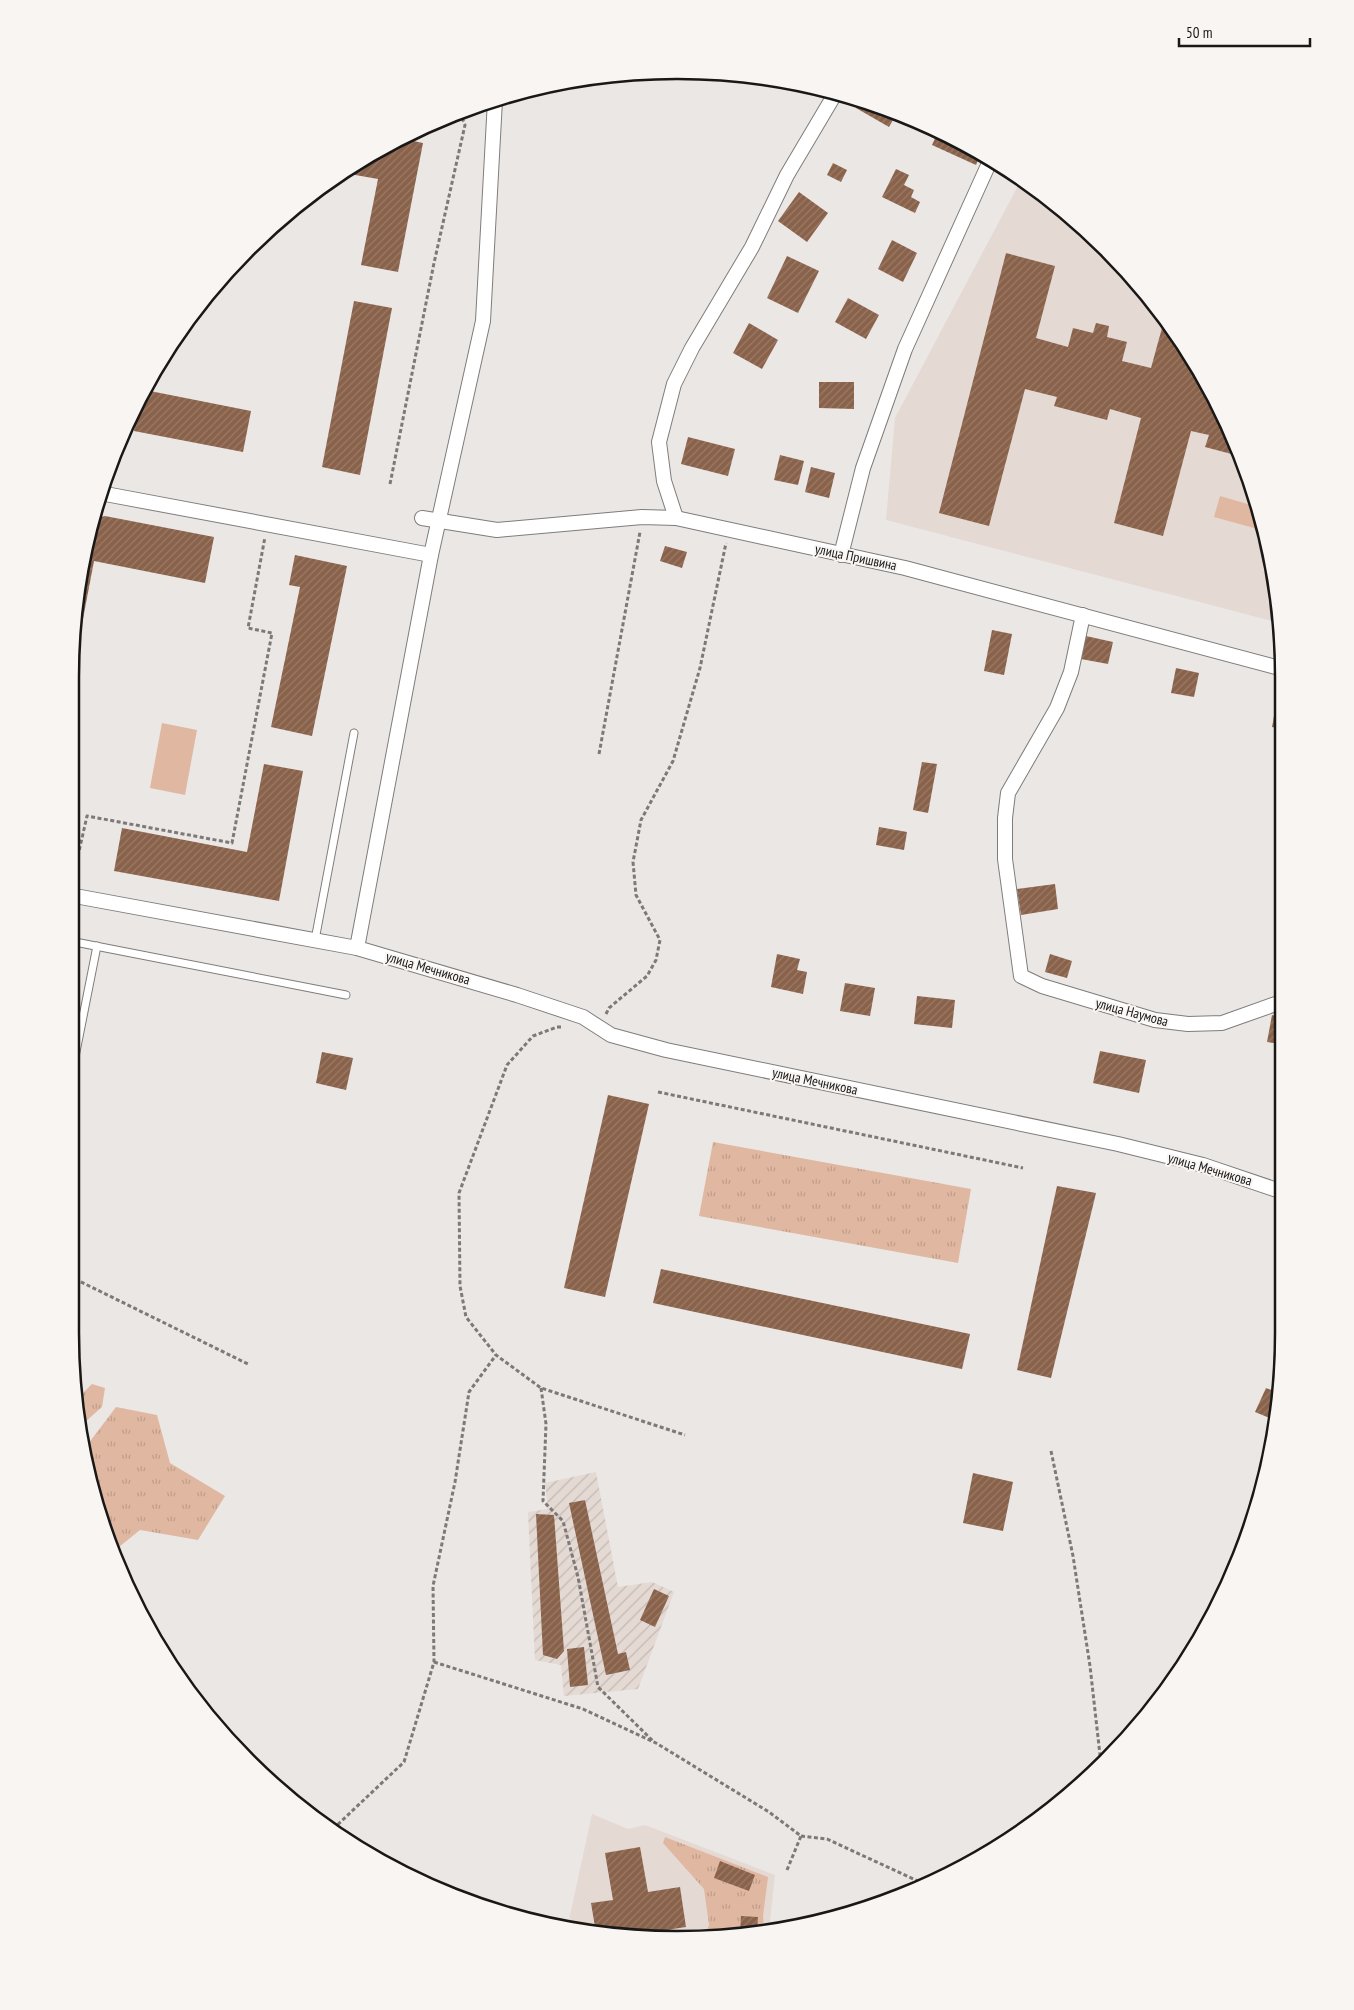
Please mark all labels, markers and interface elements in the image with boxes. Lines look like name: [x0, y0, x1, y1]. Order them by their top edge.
scale bar: [1179, 15, 1310, 47]
text: 50 m: [1186, 23, 1212, 42]
street label: улица Пришвина: [814, 540, 898, 574]
street label: улица Мечникова: [384, 947, 472, 989]
street label: улица Наумова: [1094, 994, 1170, 1030]
street label: улица Мечникова: [771, 1063, 859, 1099]
street label: улица Мечникова: [1166, 1148, 1254, 1190]

